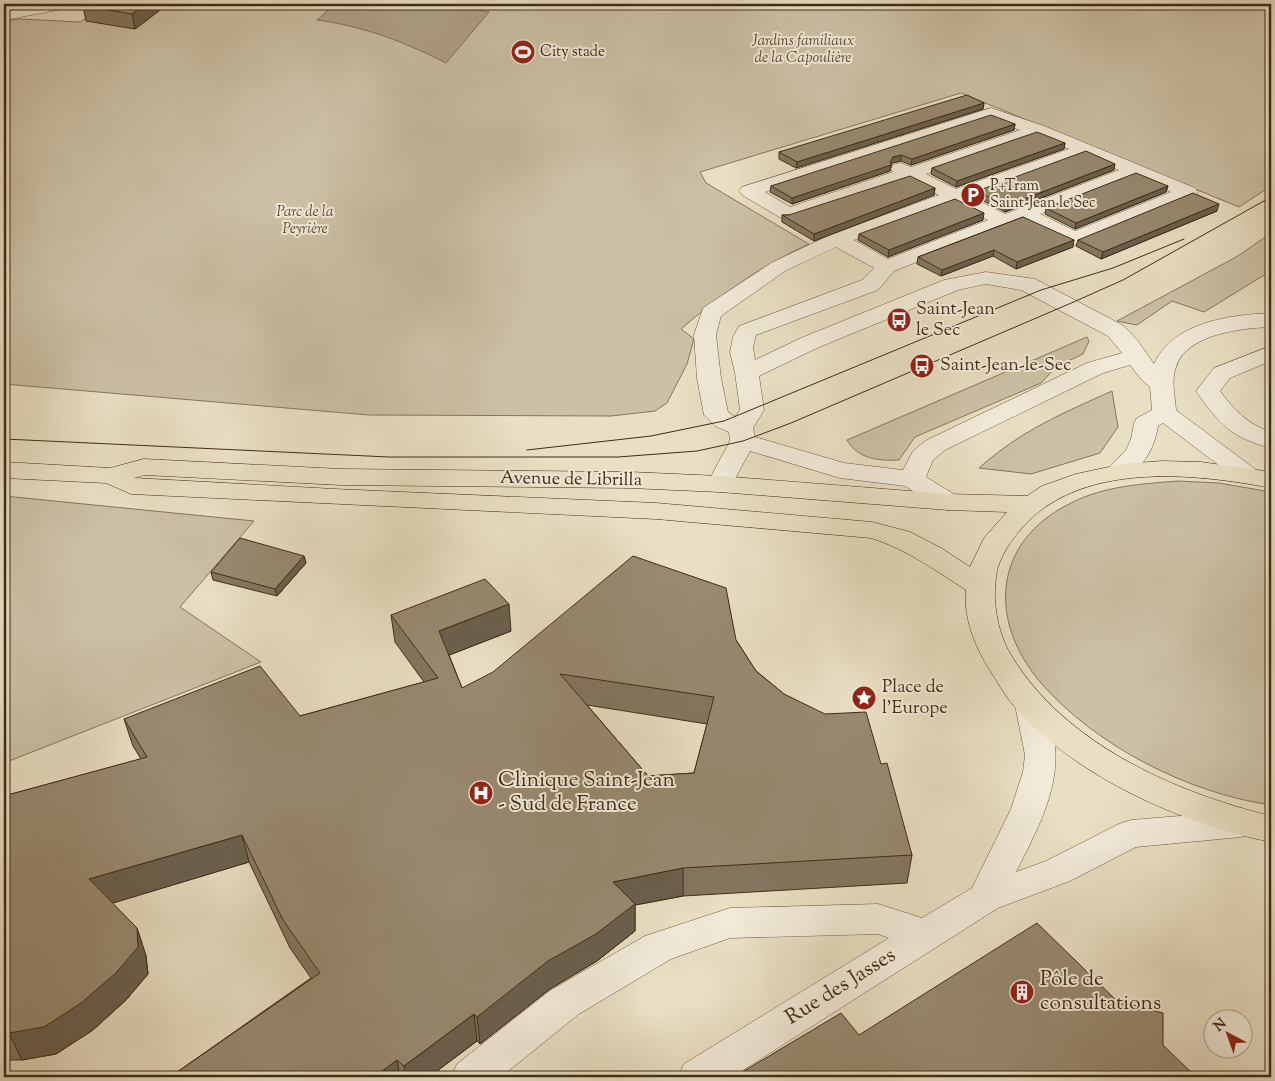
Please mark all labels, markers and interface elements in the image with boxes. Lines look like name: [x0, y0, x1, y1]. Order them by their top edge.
park label: Jardins familiaux de la Capoulière: [751, 31, 854, 69]
sports icon: City stade: [510, 39, 536, 65]
place label: City stade: [540, 42, 605, 63]
place label: P+Tram Saint-Jean le Sec: [990, 176, 1096, 214]
parking icon: P+Tram Saint-Jean le Sec: [960, 182, 986, 208]
park label: Parc de la Peyrière: [276, 202, 334, 240]
place label: Saint-Jean le Sec: [916, 297, 995, 344]
bus stop icon: Saint-Jean le Sec: [886, 307, 912, 333]
bus stop icon: Saint-Jean-le-Sec: [909, 353, 935, 379]
place label: Saint-Jean-le-Sec: [940, 353, 1071, 379]
street label: Avenue de Librilla: [500, 466, 642, 494]
place label: Place de l'Europe: [882, 675, 948, 722]
place icon: Place de l'Europe: [851, 685, 877, 711]
place label: Clinique Saint-Jean - Sud de France: [498, 766, 675, 820]
hospital icon: Clinique Saint-Jean - Sud de France: [468, 780, 494, 806]
street label: Rue des Jasses: [780, 941, 902, 1033]
place label: Pôle de consultations: [1040, 965, 1161, 1019]
building icon: Pôle de consultations: [1009, 979, 1035, 1005]
north arrow: [1202, 1008, 1252, 1058]
text: N: [1210, 1014, 1232, 1037]

